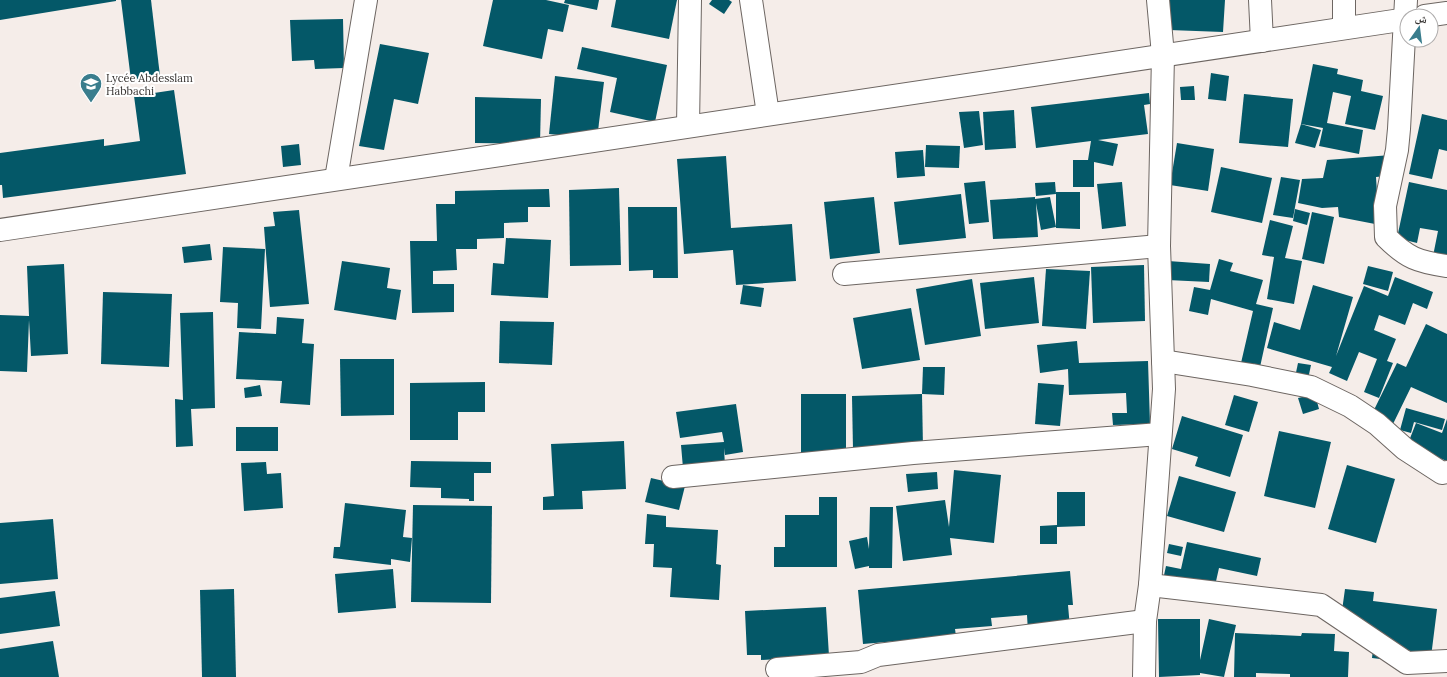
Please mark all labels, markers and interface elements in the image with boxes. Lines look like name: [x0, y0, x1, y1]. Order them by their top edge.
north arrow: [1399, 8, 1439, 48]
text: ش: [1414, 10, 1429, 28]
school or university icon: Lycée Abdesslam Habbachi: [78, 71, 104, 104]
place label: Lycée Abdesslam Habbachi: [106, 71, 193, 98]

